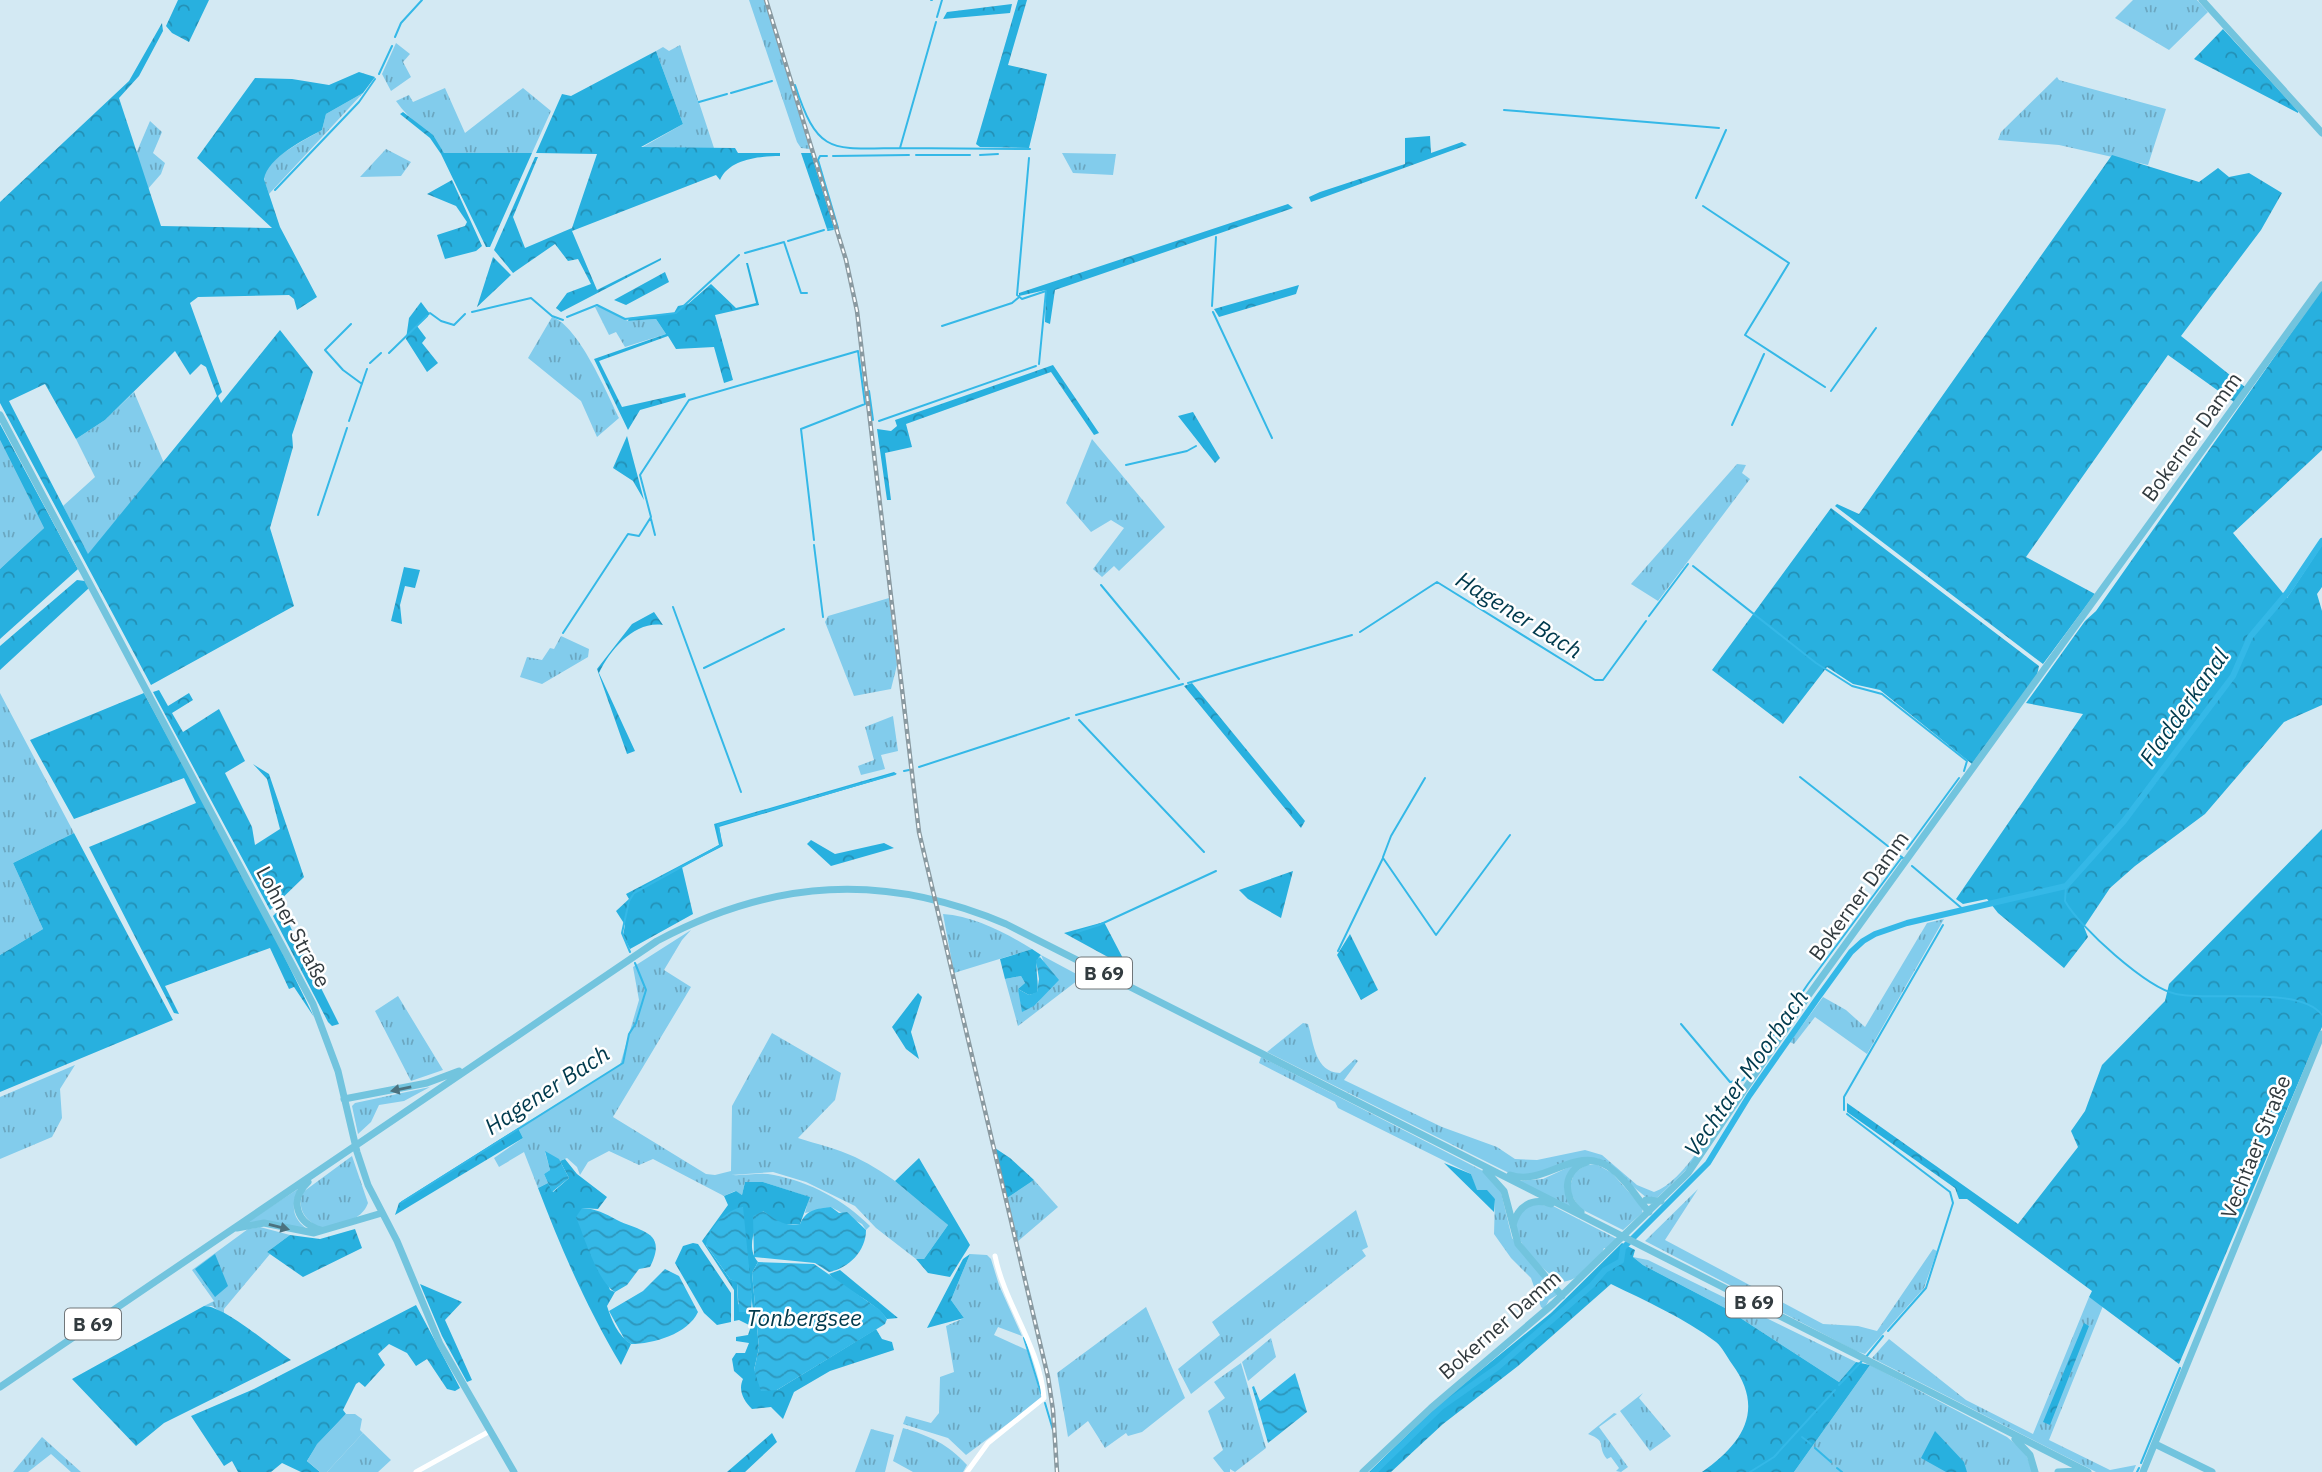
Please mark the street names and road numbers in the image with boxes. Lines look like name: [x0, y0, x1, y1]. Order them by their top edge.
street label: Bokerner Damm: [2135, 366, 2248, 507]
street label: Bokerner Damm: [1802, 825, 1915, 966]
street label: Lohner Straße: [250, 861, 338, 992]
road number: B 69: [1076, 958, 1132, 988]
street label: Vechtaer Straße: [2214, 1071, 2297, 1222]
street label: Bokerner Damm: [1432, 1263, 1566, 1385]
road number: B 69: [1726, 1286, 1782, 1318]
road number: B 69: [65, 1308, 121, 1340]

